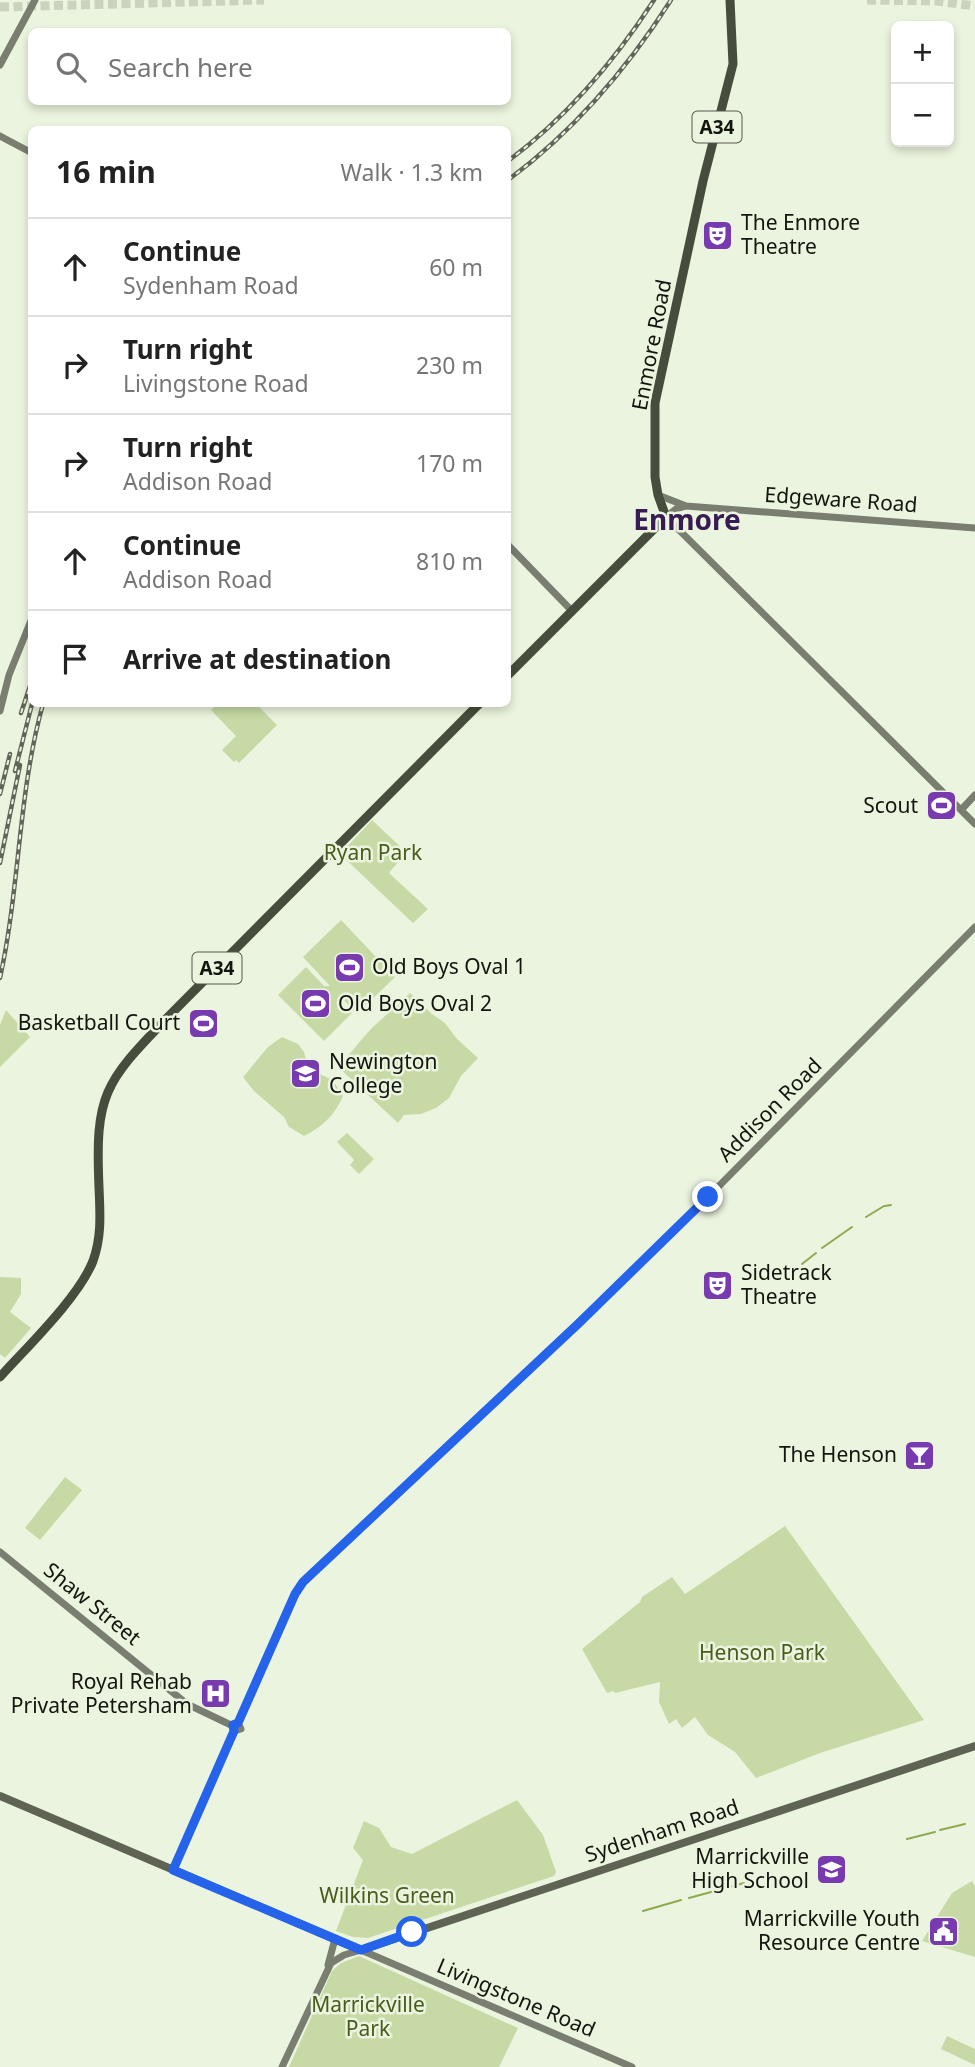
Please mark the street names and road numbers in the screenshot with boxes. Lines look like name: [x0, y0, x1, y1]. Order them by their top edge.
road number: A34: [692, 111, 742, 142]
street label: Enmore Road: [625, 277, 677, 413]
street label: Edgeware Road: [764, 480, 918, 518]
road number: A34: [192, 952, 242, 984]
street label: Addison Road: [711, 1051, 827, 1167]
street label: Shaw Street: [38, 1556, 147, 1651]
street label: Sydenham Road: [581, 1792, 742, 1868]
street label: Livingstone Road: [433, 1951, 600, 2043]

